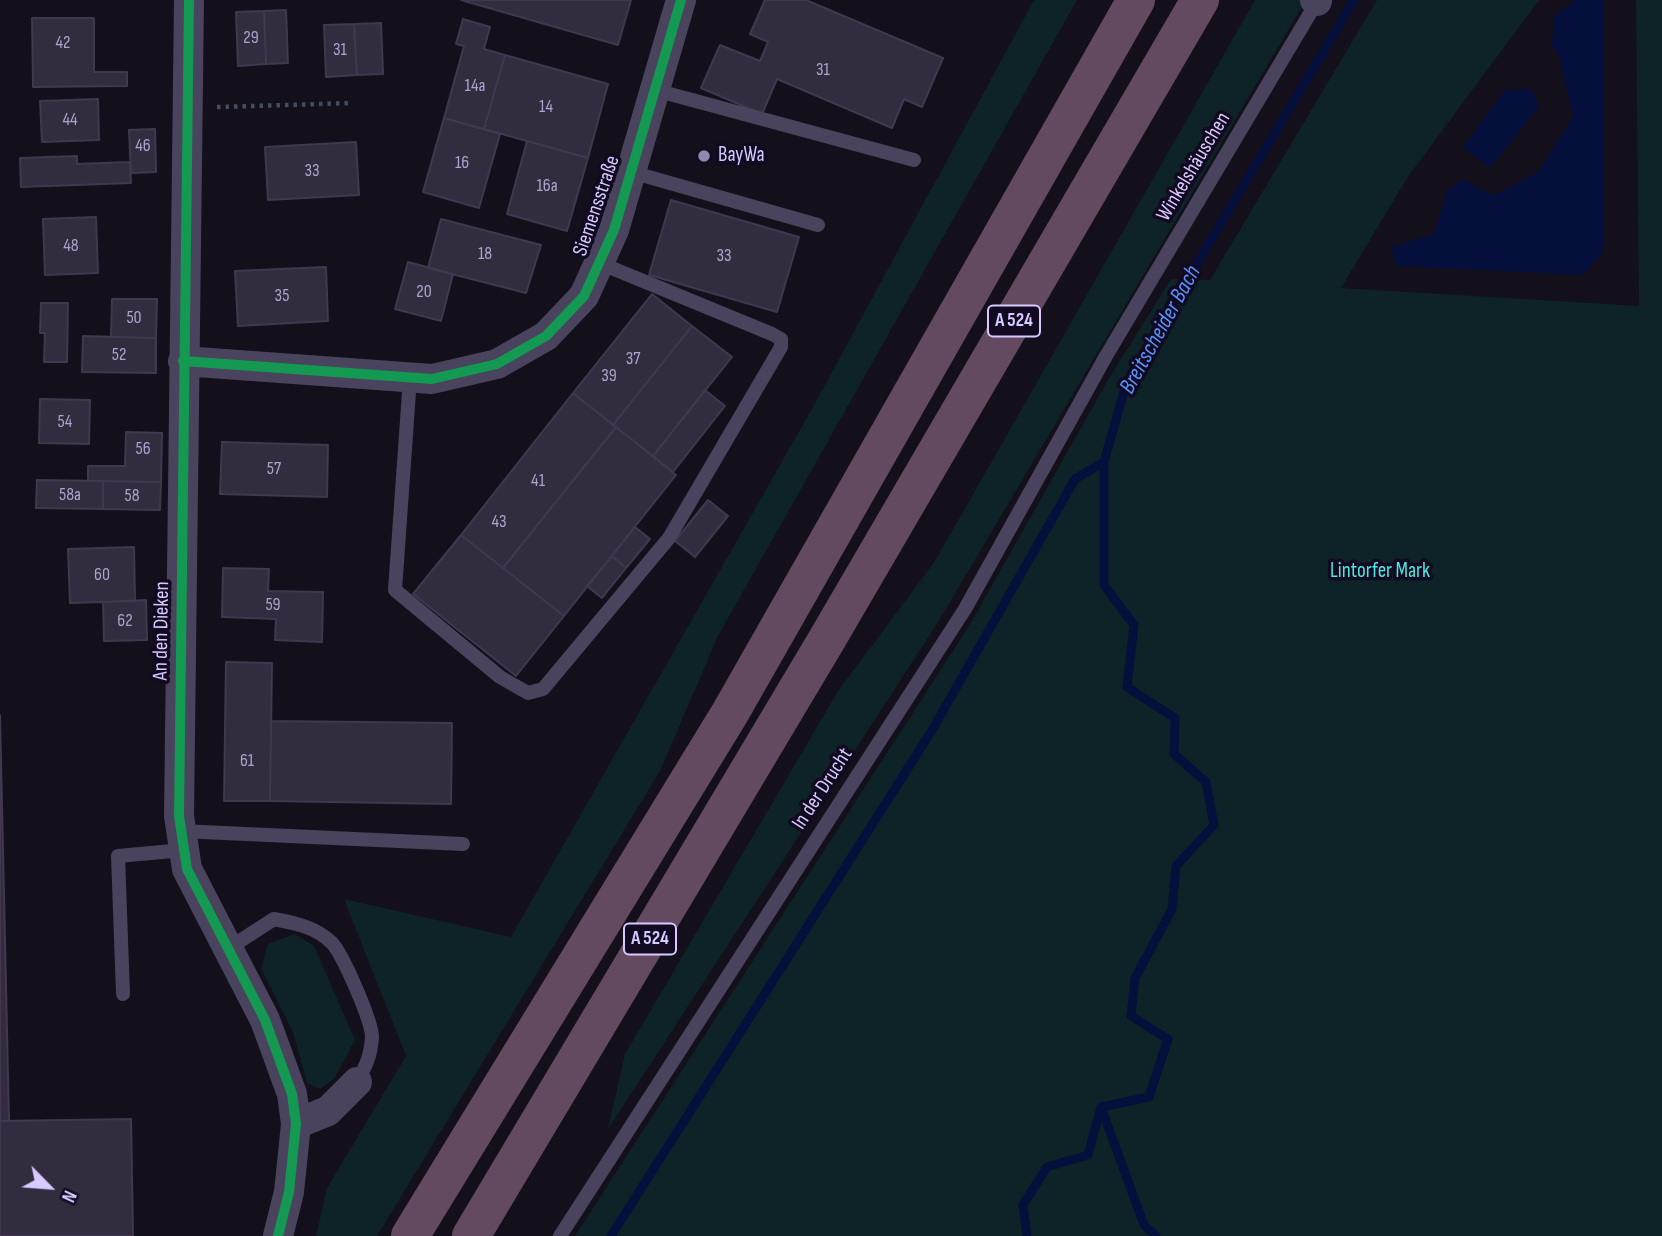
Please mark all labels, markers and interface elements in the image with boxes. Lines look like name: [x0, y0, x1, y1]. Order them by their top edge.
house number: 29: [243, 27, 259, 49]
house number: 42: [55, 32, 71, 54]
house number: 31: [333, 39, 347, 61]
house number: 31: [816, 59, 830, 81]
house number: 14a: [465, 75, 485, 97]
house number: 14: [539, 96, 553, 118]
street label: Winkelshäuschen: [1152, 108, 1236, 226]
house number: 44: [62, 109, 78, 131]
house number: 46: [135, 135, 151, 157]
place label: BayWa: [718, 143, 765, 169]
marker: BayWa: [696, 148, 712, 164]
house number: 16: [455, 152, 469, 174]
street label: Siemensstraße: [568, 152, 626, 260]
house number: 33: [304, 160, 320, 182]
house number: 16a: [536, 175, 558, 197]
house number: 48: [63, 235, 79, 257]
house number: 18: [478, 243, 492, 265]
house number: 33: [716, 245, 732, 267]
water label: Breitscheider Bach: [1114, 261, 1208, 399]
house number: 20: [416, 281, 432, 303]
house number: 35: [275, 285, 289, 307]
road number: A 524: [988, 306, 1040, 336]
house number: 50: [126, 307, 142, 329]
house number: 52: [112, 344, 126, 366]
house number: 37: [626, 348, 640, 370]
house number: 39: [601, 365, 617, 387]
house number: 54: [58, 411, 72, 433]
house number: 56: [135, 438, 151, 460]
house number: 57: [267, 458, 281, 480]
house number: 41: [531, 470, 545, 492]
house number: 58a: [59, 484, 81, 506]
house number: 58: [124, 485, 140, 507]
house number: 43: [491, 511, 507, 533]
park label: Lintorfer Mark: [1330, 559, 1430, 585]
house number: 60: [94, 564, 110, 586]
street label: An den Dieken: [149, 581, 175, 681]
house number: 59: [265, 594, 281, 616]
house number: 62: [117, 610, 133, 632]
street label: In der Drucht: [787, 743, 859, 835]
house number: 61: [240, 750, 254, 772]
road number: A 524: [624, 923, 676, 954]
north arrow: [14, 1152, 84, 1222]
text: N: [56, 1187, 81, 1206]

